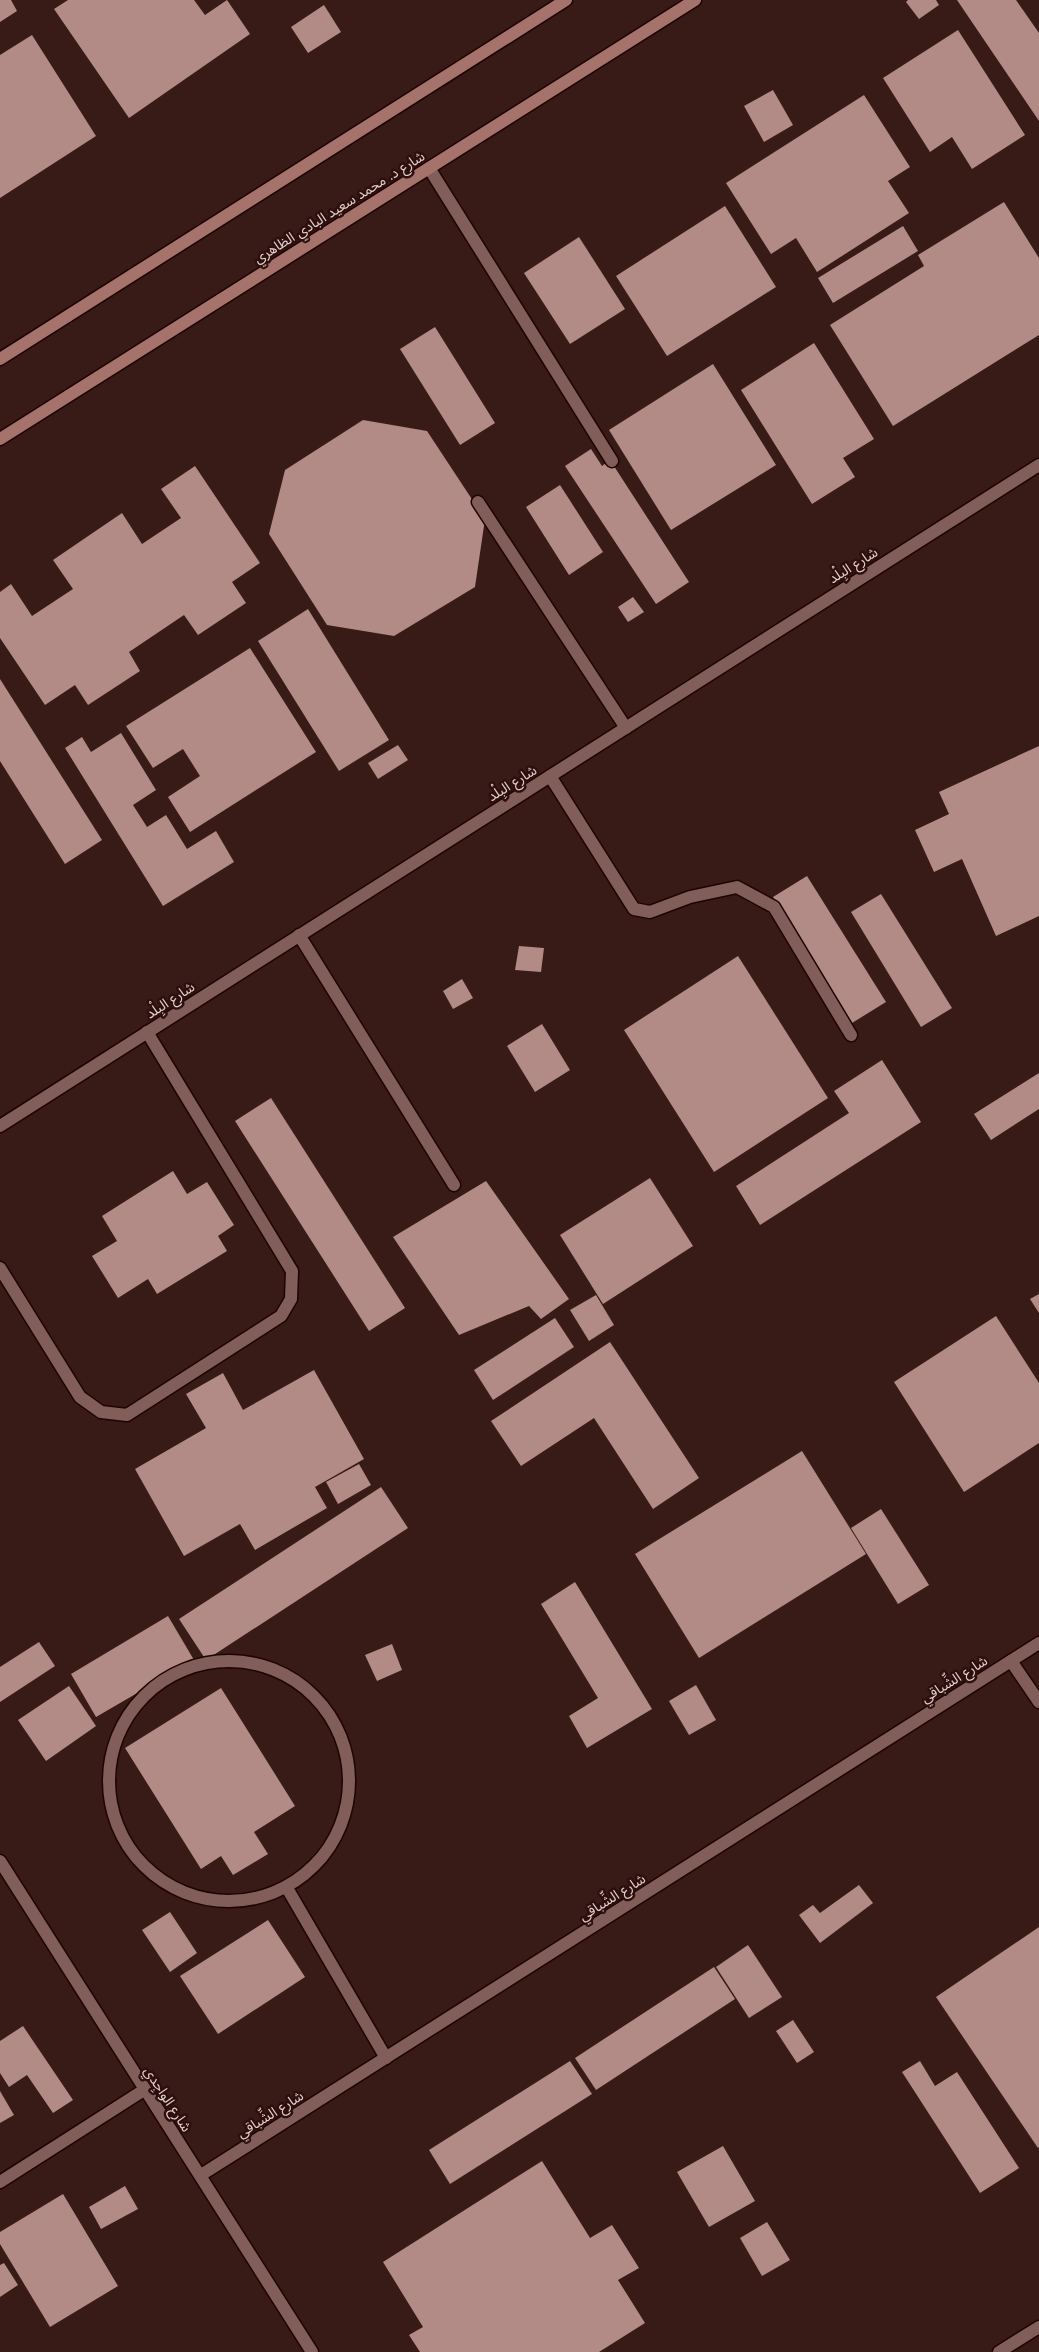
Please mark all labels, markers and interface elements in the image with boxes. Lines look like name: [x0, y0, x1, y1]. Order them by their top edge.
street label: شارع د. محمد سعيد البادي الظاهري: [251, 148, 429, 269]
street label: شارع البِلْد: [824, 542, 882, 589]
street label: شارع البِلْد: [483, 760, 541, 807]
street label: شارع البِلْد: [141, 976, 199, 1024]
street label: شارع الشِّباقي: [916, 1650, 992, 1709]
street label: شارع الشِّباقي: [574, 1868, 650, 1927]
street label: شارع الواجِدي: [138, 2063, 195, 2136]
street label: شارع الشِّباقي: [232, 2085, 308, 2144]

